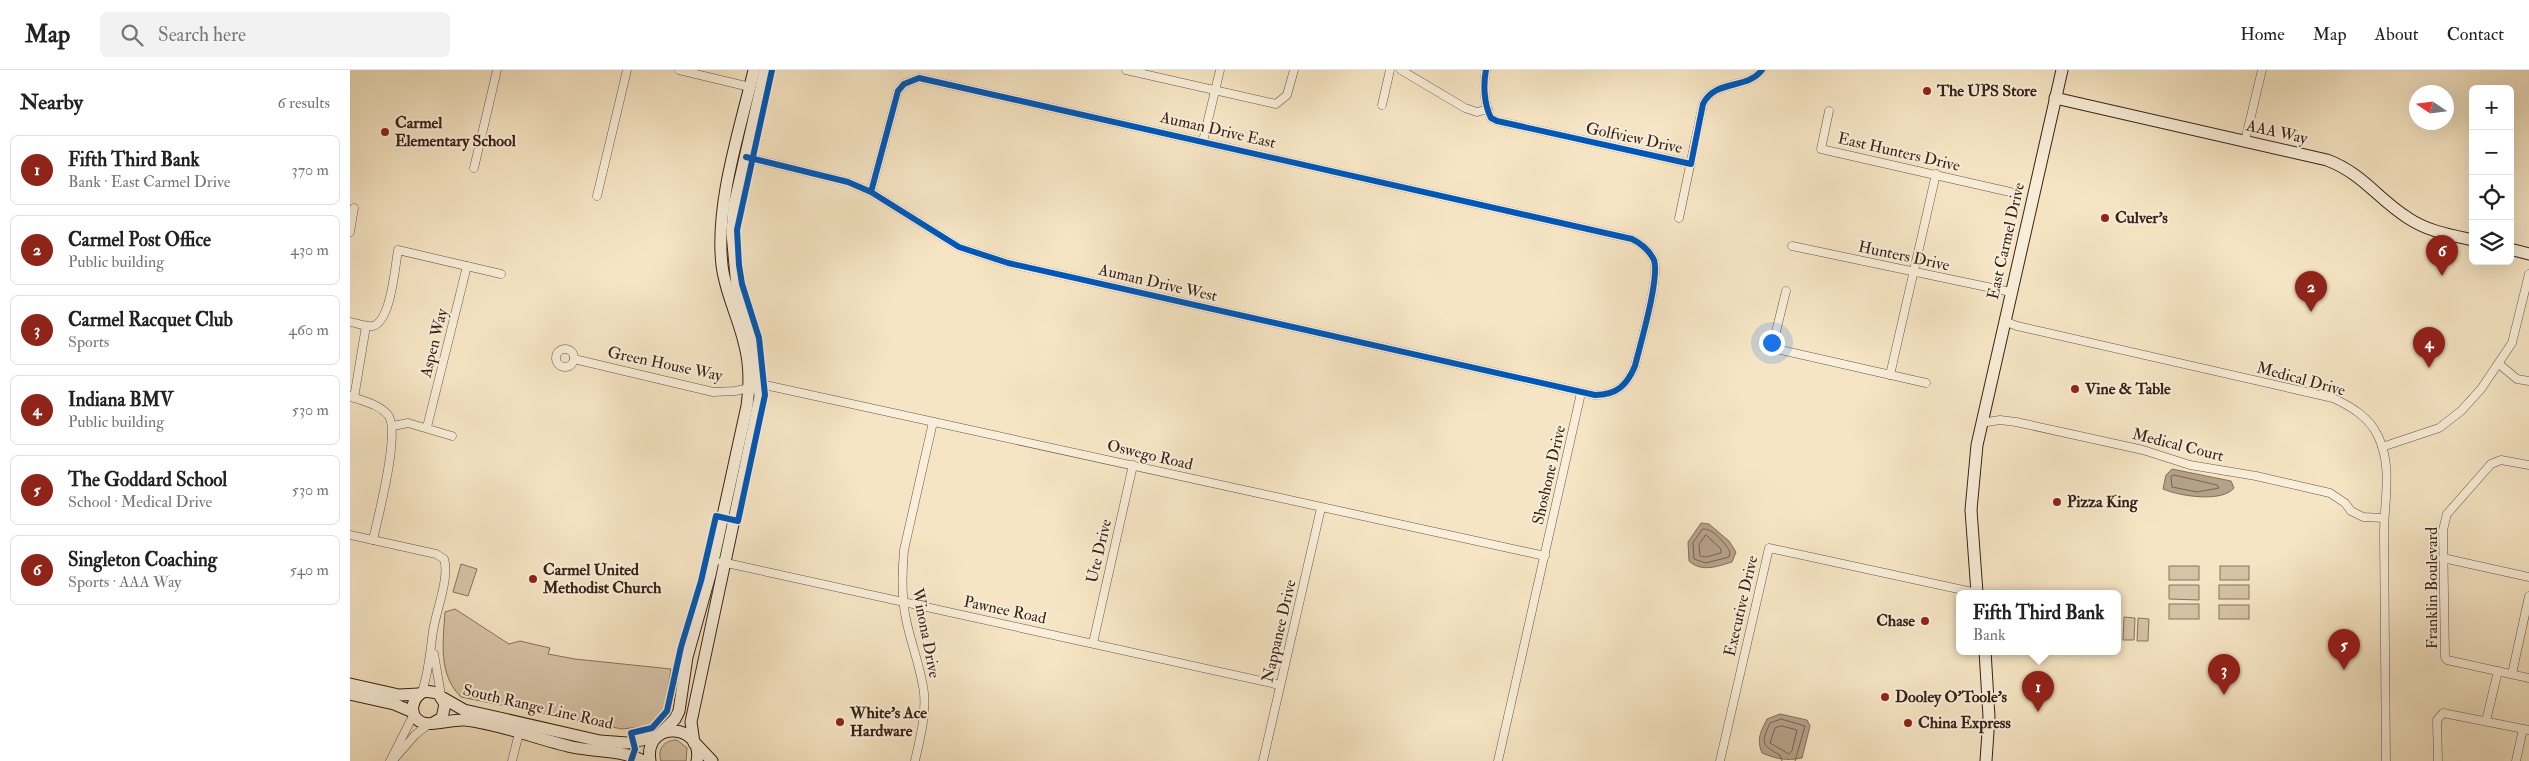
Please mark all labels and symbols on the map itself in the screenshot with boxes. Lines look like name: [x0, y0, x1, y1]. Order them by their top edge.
place label: The UPS Store: [1936, 81, 2037, 101]
marker: The UPS Store: [1921, 85, 1933, 97]
north arrow: [2409, 85, 2454, 130]
street label: Auman Drive East: [1157, 107, 1278, 153]
place label: Carmel Elementary School: [395, 113, 517, 152]
street label: AAA Way: [2243, 115, 2310, 149]
street label: Golfview Drive: [1584, 118, 1684, 158]
marker: Carmel Elementary School: [379, 126, 391, 138]
street label: East Hunters Drive: [1836, 128, 1962, 176]
street label: East Carmel Drive: [1983, 180, 2029, 301]
place label: Culver's: [2115, 208, 2168, 228]
marker: Culver's: [2099, 212, 2111, 224]
pin: 6: [2426, 235, 2458, 276]
street label: Hunters Drive: [1857, 237, 1952, 275]
street label: Auman Drive West: [1096, 259, 1219, 306]
pin: 2: [2295, 271, 2327, 312]
street label: Aspen Way: [416, 306, 453, 381]
pin: 4: [2413, 327, 2445, 368]
your location: [1759, 330, 1785, 356]
street label: Green House Way: [606, 342, 725, 386]
street label: Medical Drive: [2254, 358, 2348, 401]
place label: Vine & Table: [2084, 379, 2171, 399]
marker: Vine & Table: [2069, 383, 2081, 395]
street label: Shoshone Drive: [1528, 423, 1570, 527]
street label: Medical Court: [2130, 424, 2226, 466]
street label: Oswego Road: [1105, 435, 1195, 475]
place label: Pizza King: [2067, 492, 2139, 513]
marker: Pizza King: [2051, 496, 2063, 508]
street label: Ute Drive: [1082, 517, 1116, 585]
street label: Franklin Boulevard: [2422, 527, 2442, 649]
street label: Executive Drive: [1720, 553, 1762, 658]
place label: Carmel United Methodist Church: [542, 560, 662, 598]
marker: Carmel United Methodist Church: [527, 573, 539, 585]
street label: Nappanee Drive: [1257, 577, 1302, 685]
street label: Winona Drive: [907, 585, 945, 680]
street label: Pawnee Road: [962, 592, 1048, 629]
place label: Chase: [1876, 611, 1915, 631]
marker: Chase: [1919, 615, 1931, 627]
pin: 5: [2328, 629, 2360, 670]
pin: 3: [2208, 654, 2240, 695]
pin: 1: [2022, 671, 2054, 712]
street label: South Range Line Road: [461, 680, 615, 734]
place label: Dooley O'Toole's: [1895, 687, 2007, 708]
marker: Dooley O'Toole's: [1879, 691, 1891, 703]
place label: White's Ace Hardware: [849, 703, 927, 741]
place label: China Express: [1918, 713, 2011, 734]
marker: White's Ace Hardware: [834, 716, 846, 728]
marker: China Express: [1902, 717, 1914, 729]

